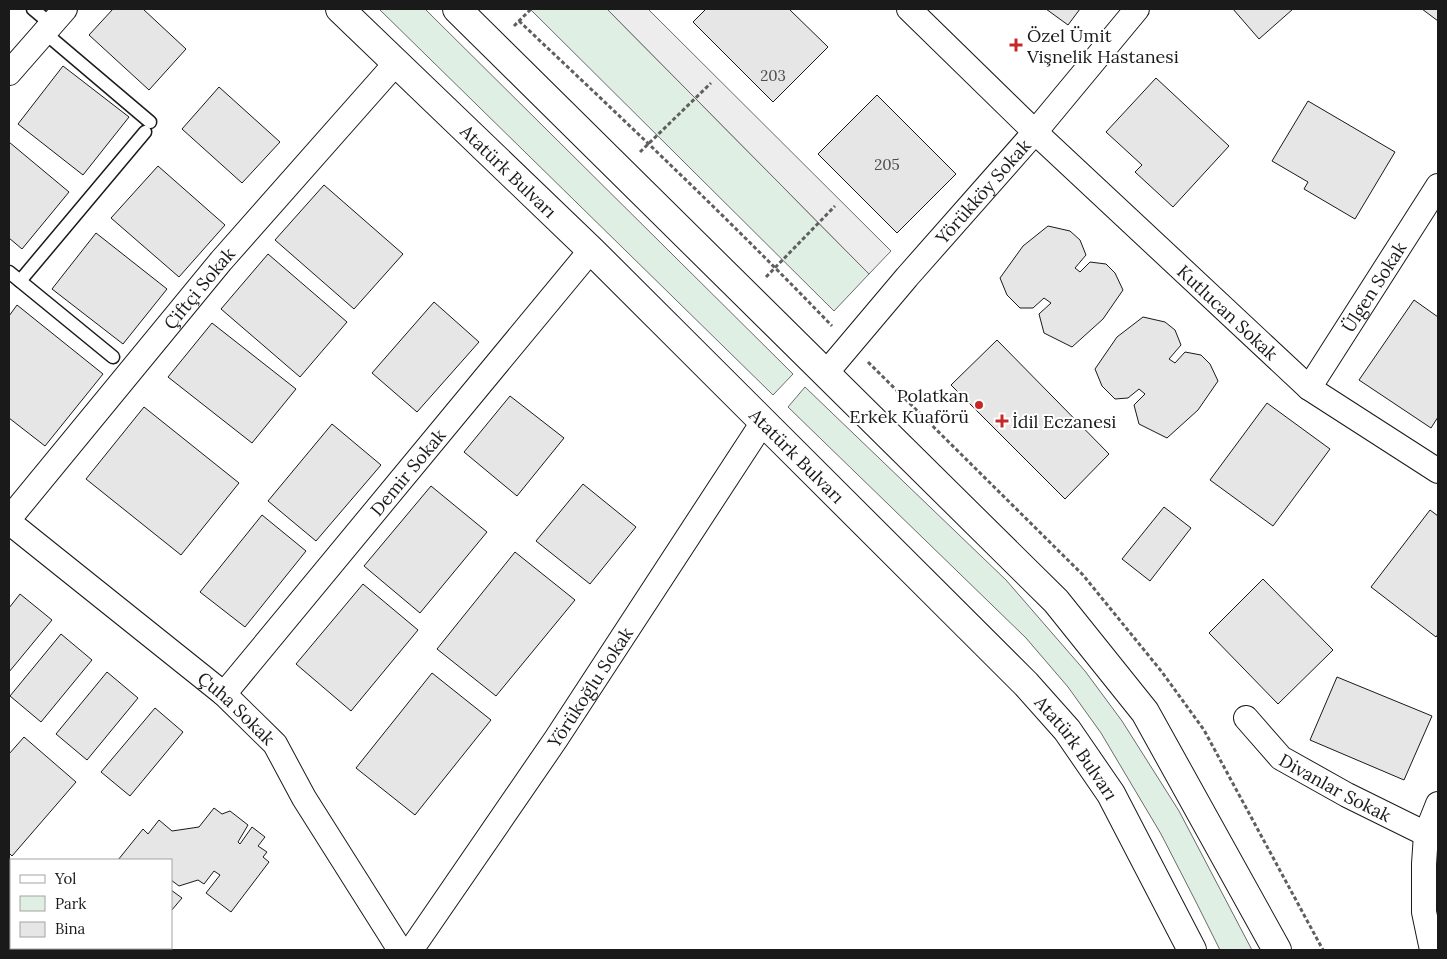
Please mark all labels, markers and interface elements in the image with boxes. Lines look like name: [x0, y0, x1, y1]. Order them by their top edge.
place label: Özel Ümit Vişnelik Hastanesi: [1026, 24, 1179, 68]
marker: Özel Ümit Vişnelik Hastanesi: [1009, 38, 1023, 52]
house number: 203: [760, 66, 786, 85]
street label: Atatürk Bulvarı: [455, 119, 562, 223]
street label: Yörükköy Sokak: [930, 134, 1035, 249]
house number: 205: [874, 155, 900, 174]
street label: Ülgen Sokak: [1336, 237, 1411, 337]
street label: Çiftçi Sokak: [158, 242, 240, 334]
street label: Kutlucan Sokak: [1173, 260, 1283, 365]
place label: Polatkan Erkek Kuaförü: [849, 384, 969, 428]
marker: Polatkan Erkek Kuaförü: [973, 399, 985, 411]
street label: Atatürk Bulvarı: [744, 403, 849, 508]
place label: İdil Eczanesi: [1012, 410, 1116, 433]
marker: İdil Eczanesi: [996, 415, 1008, 427]
street label: Demir Sokak: [365, 423, 450, 520]
street label: Yörükoğlu Sokak: [542, 622, 638, 753]
street label: Çuha Sokak: [193, 666, 280, 750]
street label: Atatürk Bulvarı: [1029, 690, 1123, 803]
street label: Divanlar Sokak: [1275, 748, 1395, 827]
legend: [10, 859, 172, 949]
text: Yol: [54, 869, 76, 888]
text: Park: [55, 894, 86, 913]
text: Bina: [55, 919, 86, 938]

